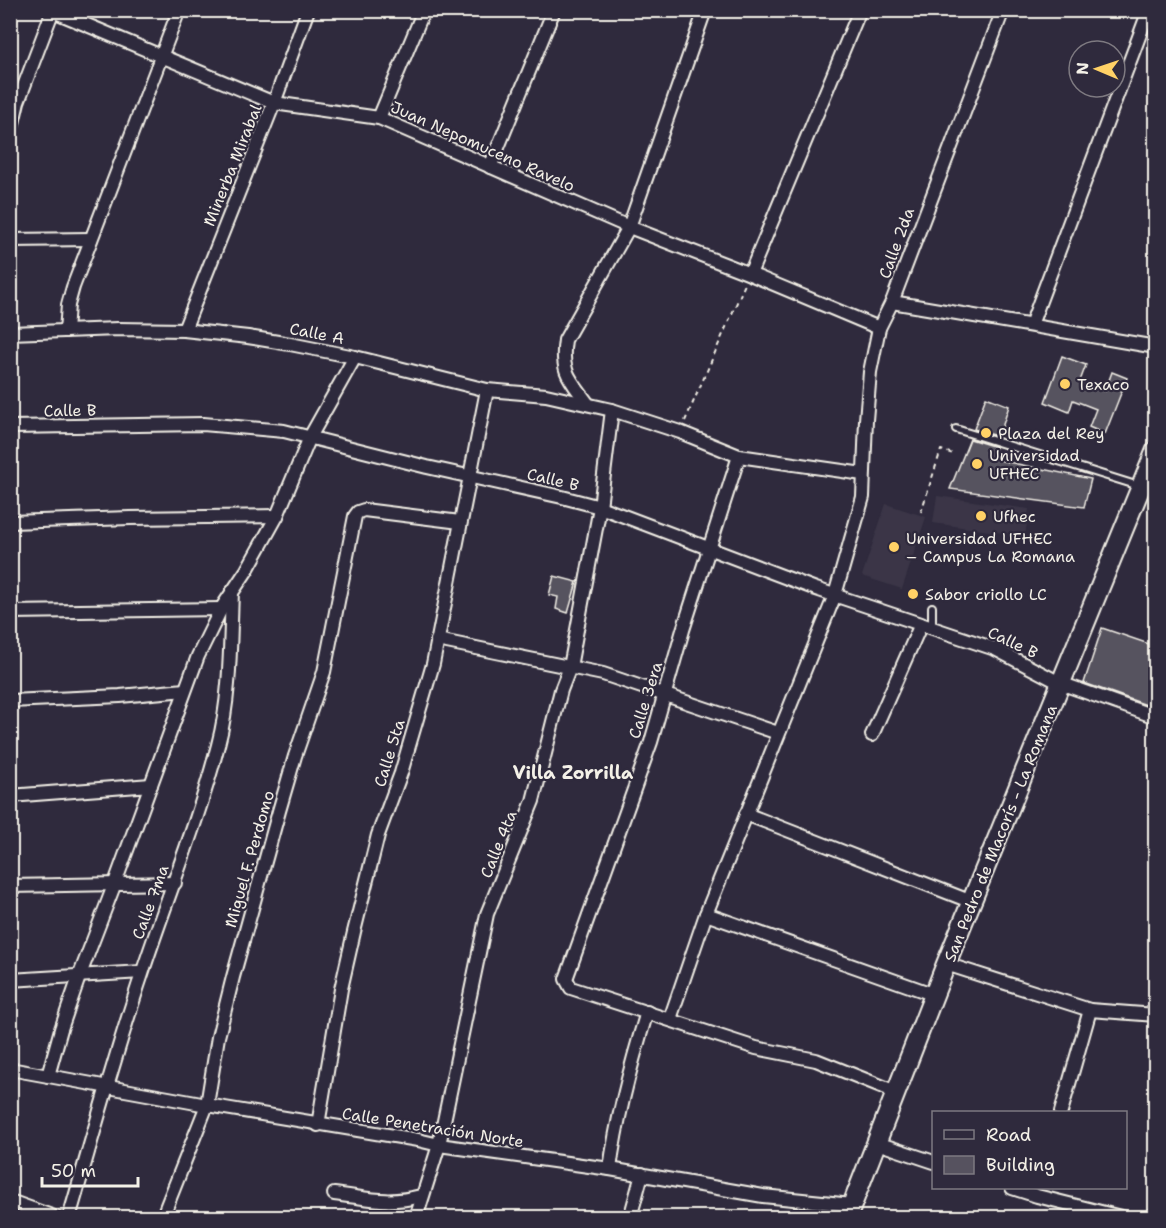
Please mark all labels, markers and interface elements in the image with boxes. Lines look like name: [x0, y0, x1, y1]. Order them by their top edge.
north arrow: [1067, 39, 1127, 99]
text: N: [1072, 62, 1093, 75]
street label: Juan Nepomuceno Ravelo: [387, 96, 578, 197]
street label: Minerba Mirabal: [198, 101, 267, 229]
street label: Calle 2da: [874, 205, 919, 282]
street label: Calle A: [288, 318, 346, 349]
place label: Texaco: [1077, 374, 1129, 395]
marker: Texaco: [1058, 377, 1072, 391]
street label: Calle B: [43, 400, 97, 421]
place label: Plaza del Rey: [998, 423, 1105, 444]
marker: Plaza del Rey: [979, 426, 993, 440]
place label: Universidad UFHEC: [989, 445, 1080, 484]
marker: Universidad UFHEC: [970, 457, 984, 471]
street label: Calle B: [525, 463, 581, 496]
place label: Ufhec: [993, 506, 1036, 527]
marker: Ufhec: [974, 509, 988, 523]
place label: Universidad UFHEC – Campus La Romana: [906, 528, 1075, 567]
marker: Universidad UFHEC – Campus La Romana: [887, 540, 901, 554]
place label: Sabor criollo LC: [925, 584, 1047, 605]
marker: Sabor criollo LC: [906, 587, 920, 601]
street label: Calle B: [984, 622, 1041, 663]
street label: Calle 3era: [624, 659, 667, 741]
street label: San Pedro de Macorís - La Romana: [939, 701, 1062, 965]
street label: Calle 5ta: [369, 717, 410, 790]
district label: Villa Zorrilla: [513, 761, 634, 785]
street label: Miguel F. Perdomo: [220, 788, 279, 930]
street label: Calle 4ta: [475, 807, 522, 881]
street label: Calle 7ma: [127, 862, 174, 942]
street label: Calle Penetración Norte: [341, 1103, 525, 1152]
legend: [932, 1111, 1127, 1189]
text: Road: [986, 1123, 1031, 1147]
scale bar: [42, 1150, 138, 1188]
text: Building: [986, 1153, 1055, 1177]
text: 50 m: [51, 1159, 96, 1183]

